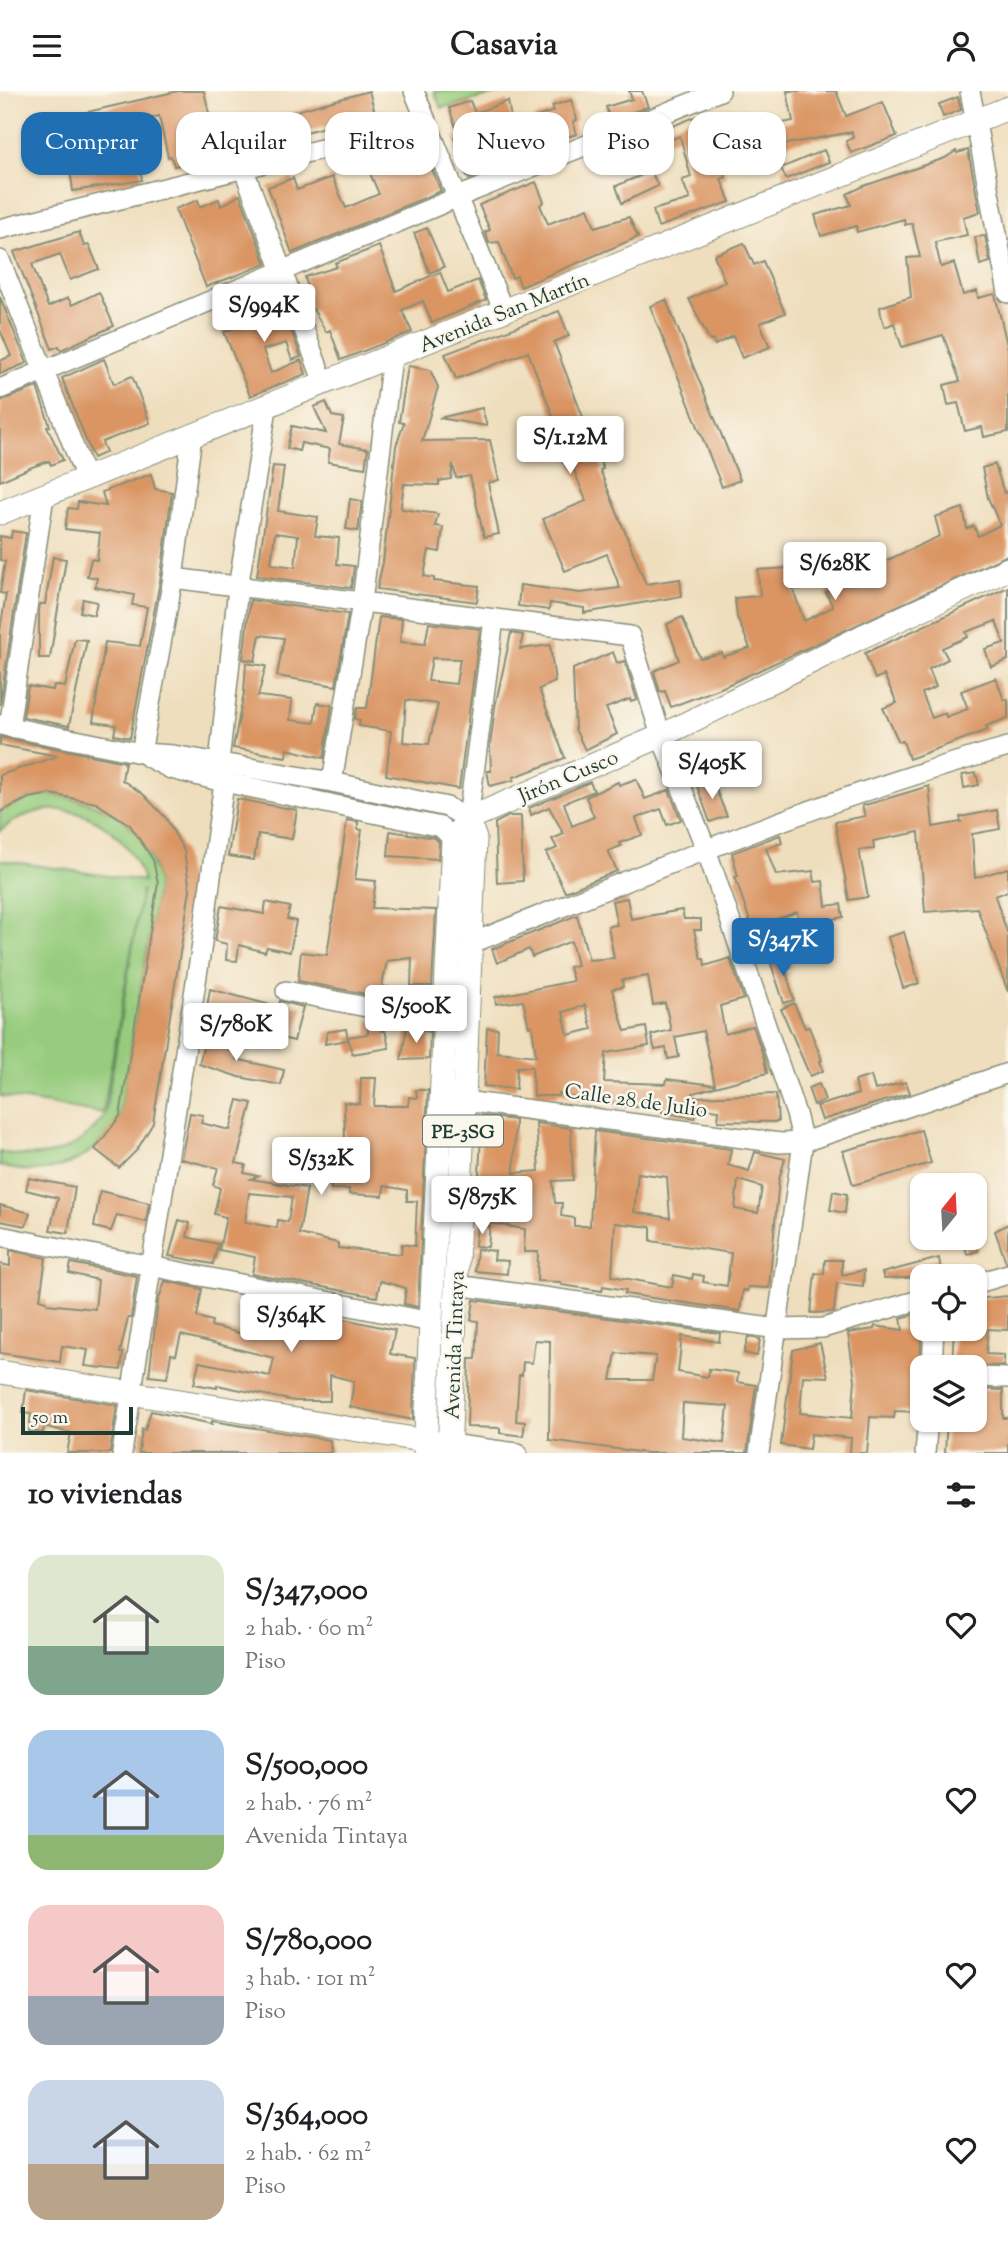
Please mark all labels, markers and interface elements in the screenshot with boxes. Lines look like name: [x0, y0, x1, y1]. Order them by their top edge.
text: Casavia: [450, 23, 558, 69]
icon: menu: [28, 27, 66, 65]
icon: person: [942, 27, 980, 65]
chip: Comprar: [21, 112, 162, 175]
chip: Alquilar: [176, 112, 311, 175]
chip: Filtros: [325, 112, 439, 175]
chip: Nuevo: [453, 112, 569, 175]
chip: Piso: [583, 112, 674, 175]
chip: Casa: [688, 112, 786, 175]
street label: Avenida San Martín: [415, 266, 595, 362]
pin: S/994K: [207, 285, 321, 344]
text: S/994K: [228, 290, 300, 323]
pin: S/1.12M: [505, 417, 635, 476]
text: S/1.12M: [533, 422, 607, 455]
pin: S/628K: [778, 543, 892, 602]
text: S/628K: [799, 548, 871, 581]
pin: S/405K: [655, 741, 769, 801]
street label: Jirón Cusco: [513, 743, 624, 813]
text: S/405K: [678, 747, 746, 780]
pin: S/347K: [726, 919, 840, 978]
text: S/347K: [748, 924, 818, 957]
pin: S/500K: [359, 985, 473, 1045]
text: S/500K: [381, 991, 451, 1024]
pin: S/780K: [179, 1003, 293, 1063]
text: S/780K: [199, 1009, 273, 1042]
street label: Calle 28 de Julio: [562, 1077, 709, 1127]
road number: PE-3SG: [423, 1115, 503, 1147]
pin: S/532K: [264, 1137, 378, 1197]
text: S/532K: [288, 1143, 354, 1176]
north arrow: [910, 1173, 987, 1249]
map controls: [910, 1173, 987, 1432]
pin: S/875K: [425, 1177, 539, 1236]
text: S/875K: [447, 1182, 517, 1215]
button: locate: [910, 1264, 987, 1341]
street label: Avenida Tintaya: [438, 1270, 474, 1420]
pin: S/364K: [234, 1295, 348, 1354]
text: S/364K: [256, 1300, 326, 1333]
button: layers: [910, 1355, 987, 1432]
scale bar: [21, 1404, 133, 1436]
text: 50 m: [32, 1405, 68, 1432]
text: 10 viviendas: [28, 1474, 182, 1517]
icon: filters: [942, 1476, 980, 1514]
text: S/347,000: [245, 1570, 368, 1613]
icon: home: [84, 1583, 168, 1667]
icon: heart: [942, 1606, 980, 1644]
text: 2 hab. · 60 m²: [245, 1613, 373, 1646]
text: Piso: [245, 1646, 286, 1679]
text: S/500,000: [245, 1745, 368, 1788]
icon: home: [84, 1758, 168, 1842]
icon: heart: [942, 1781, 980, 1819]
text: 2 hab. · 76 m²: [245, 1788, 373, 1821]
text: Avenida Tintaya: [245, 1821, 408, 1854]
text: S/780,000: [245, 1920, 372, 1963]
icon: home: [84, 1933, 168, 2017]
icon: heart: [942, 1956, 980, 1994]
text: 3 hab. · 101 m²: [245, 1963, 375, 1996]
text: Piso: [245, 1996, 286, 2029]
text: S/364,000: [245, 2095, 368, 2138]
icon: home: [84, 2108, 168, 2192]
icon: heart: [942, 2131, 980, 2169]
text: 2 hab. · 62 m²: [245, 2138, 372, 2171]
text: Piso: [245, 2171, 286, 2204]

